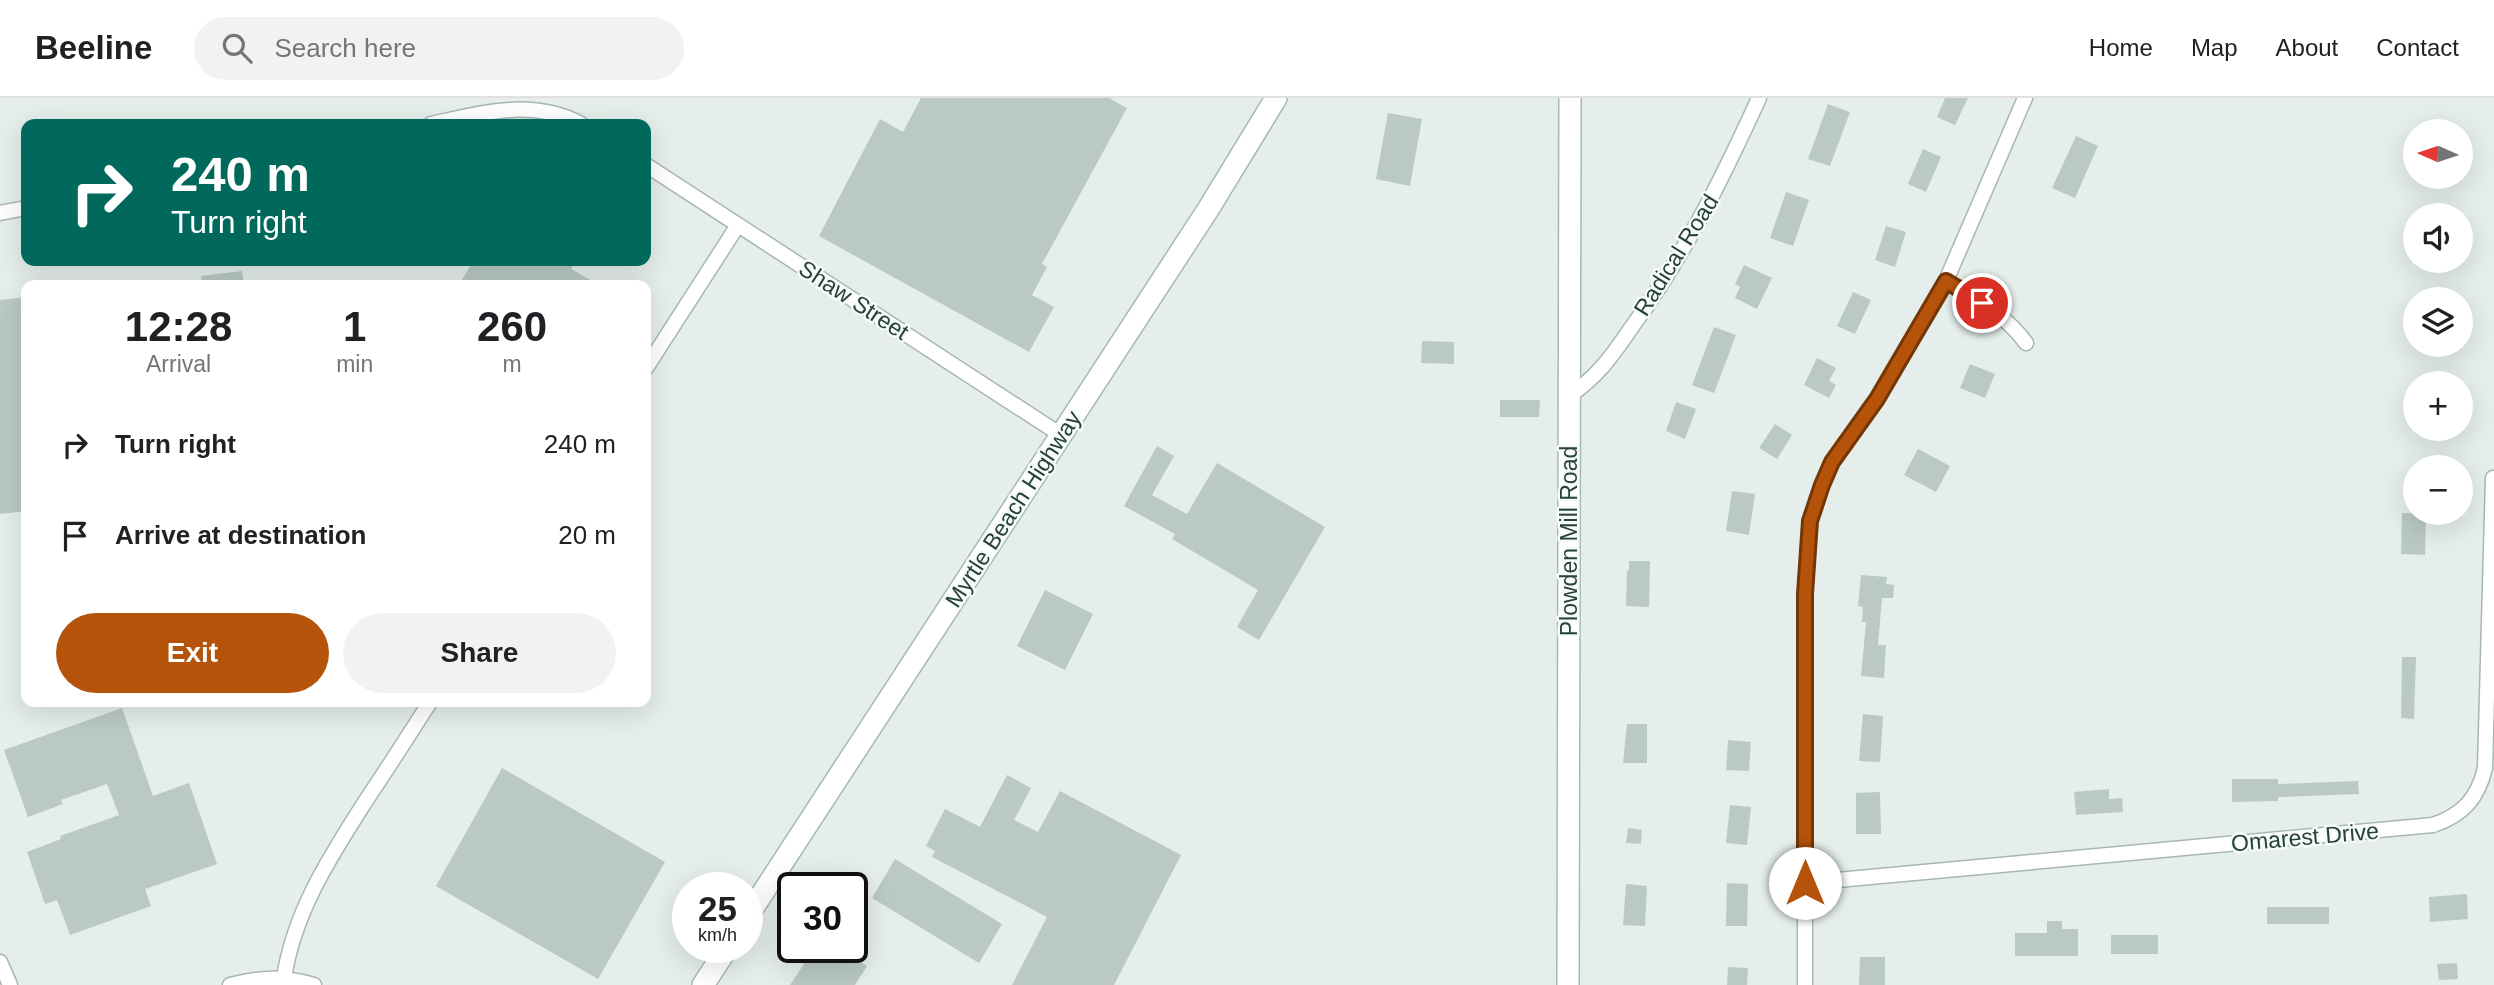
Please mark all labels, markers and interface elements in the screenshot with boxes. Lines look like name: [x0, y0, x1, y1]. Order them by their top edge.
search box: [194, 17, 684, 80]
text: Beeline: [35, 29, 152, 66]
icon: search: [218, 29, 256, 67]
text: Search here: [274, 33, 416, 63]
text: Home: [2089, 34, 2153, 61]
text: Map: [2191, 34, 2238, 61]
text: About: [2276, 34, 2338, 61]
text: Contact: [2376, 34, 2459, 61]
north arrow: [2403, 119, 2473, 189]
map controls: [2403, 119, 2473, 525]
icon: right: [56, 147, 147, 238]
text: 240 m: [171, 147, 310, 201]
street label: Radical Road: [1628, 190, 1724, 320]
button: sound: [2403, 203, 2473, 273]
text: Turn right: [171, 204, 307, 240]
street label: Shaw Street: [794, 255, 914, 345]
pin: [1952, 273, 2012, 333]
icon: arrive: [1963, 284, 2001, 322]
button: layers: [2403, 287, 2473, 357]
text: 12:28: [125, 303, 232, 350]
text: 1: [343, 303, 366, 350]
text: 260: [477, 303, 547, 350]
text: Arrival: [146, 351, 211, 377]
text: min: [336, 351, 373, 377]
text: m: [503, 351, 522, 377]
button: +: [2403, 371, 2473, 441]
street label: Myrtle Beach Highway: [940, 406, 1086, 612]
icon: right: [56, 426, 94, 464]
text: Turn right: [115, 429, 236, 459]
text: 240 m: [544, 429, 616, 459]
street label: Plowden Mill Road: [1556, 446, 1582, 636]
button: −: [2403, 455, 2473, 525]
icon: arrive: [56, 517, 94, 555]
text: Arrive at destination: [115, 520, 366, 550]
text: 20 m: [558, 520, 616, 550]
button: Exit: [56, 613, 329, 693]
button: Share: [343, 613, 616, 693]
street label: Omarest Drive: [2230, 818, 2380, 856]
position arrow: [1768, 846, 1842, 920]
speed limit sign: 30: [777, 872, 868, 963]
text: 25: [698, 889, 737, 928]
text: km/h: [698, 925, 737, 945]

